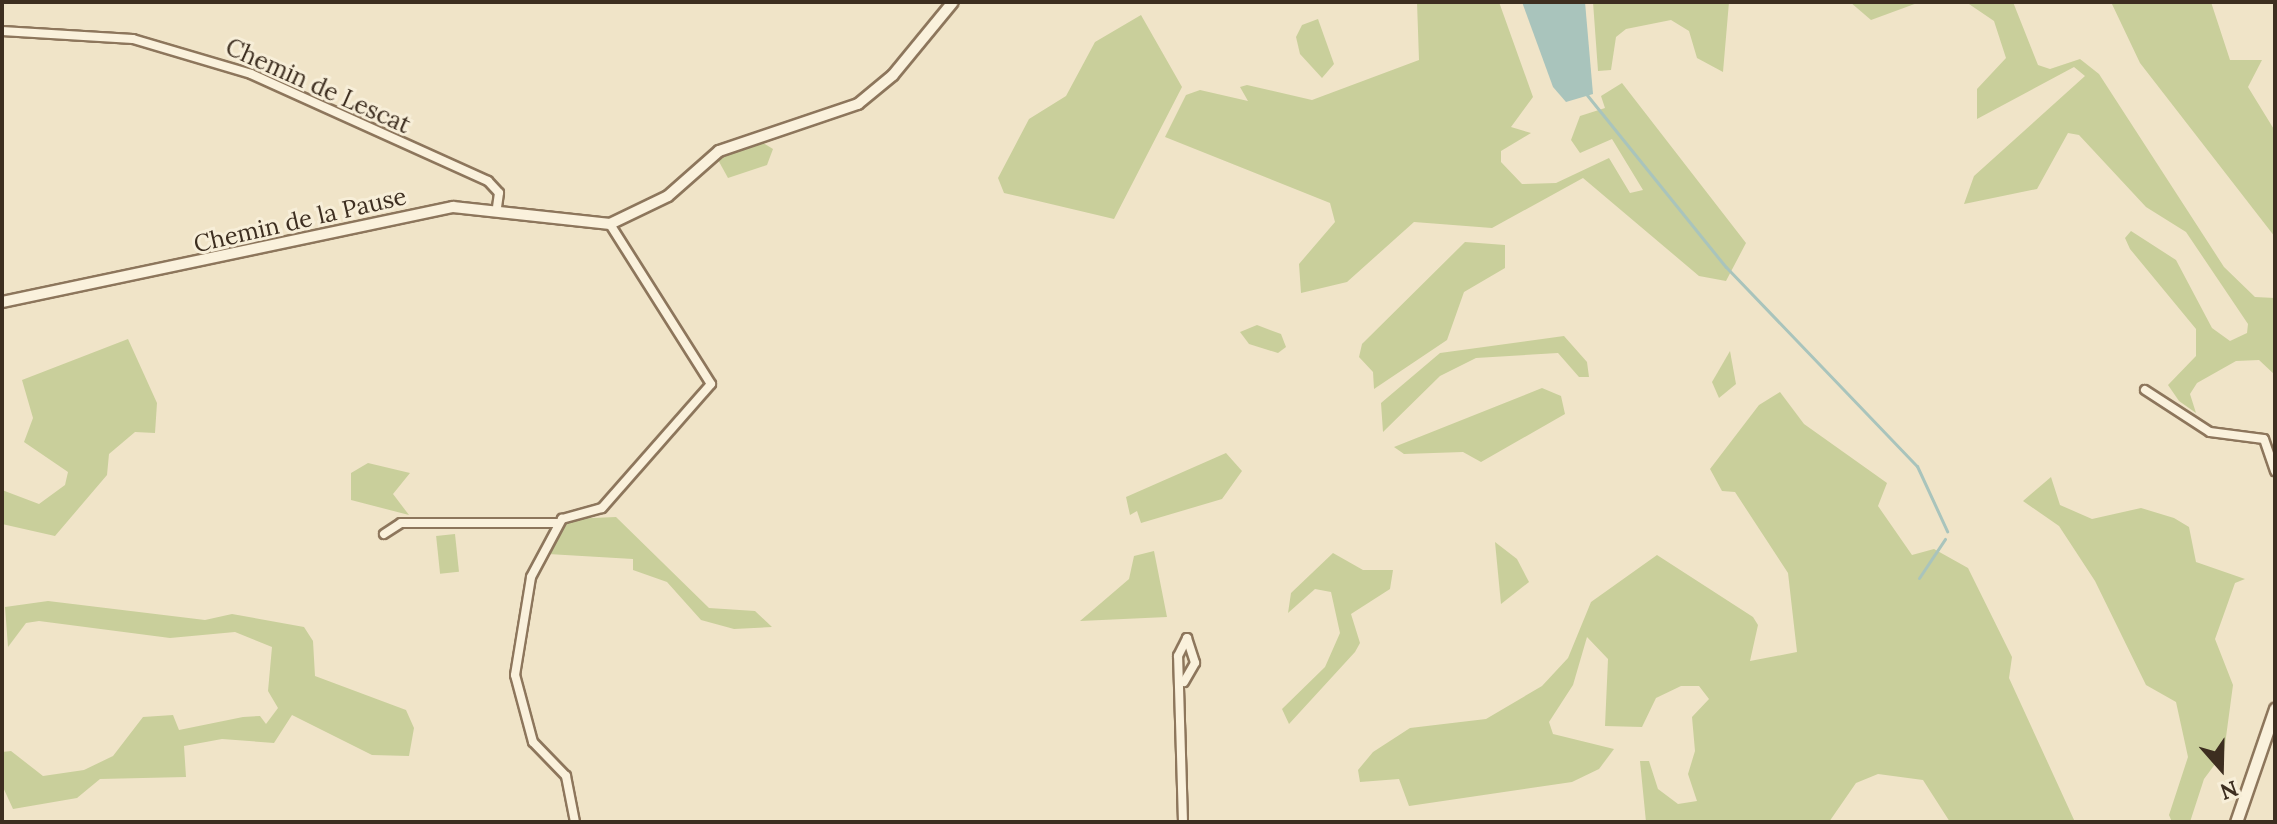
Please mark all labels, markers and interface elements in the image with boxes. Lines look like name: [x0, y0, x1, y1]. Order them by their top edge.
street label: Chemin de Lescat: [221, 32, 415, 140]
street label: Chemin de la Pause: [191, 182, 409, 258]
north arrow: [2181, 728, 2261, 808]
text: N: [2216, 774, 2242, 807]

